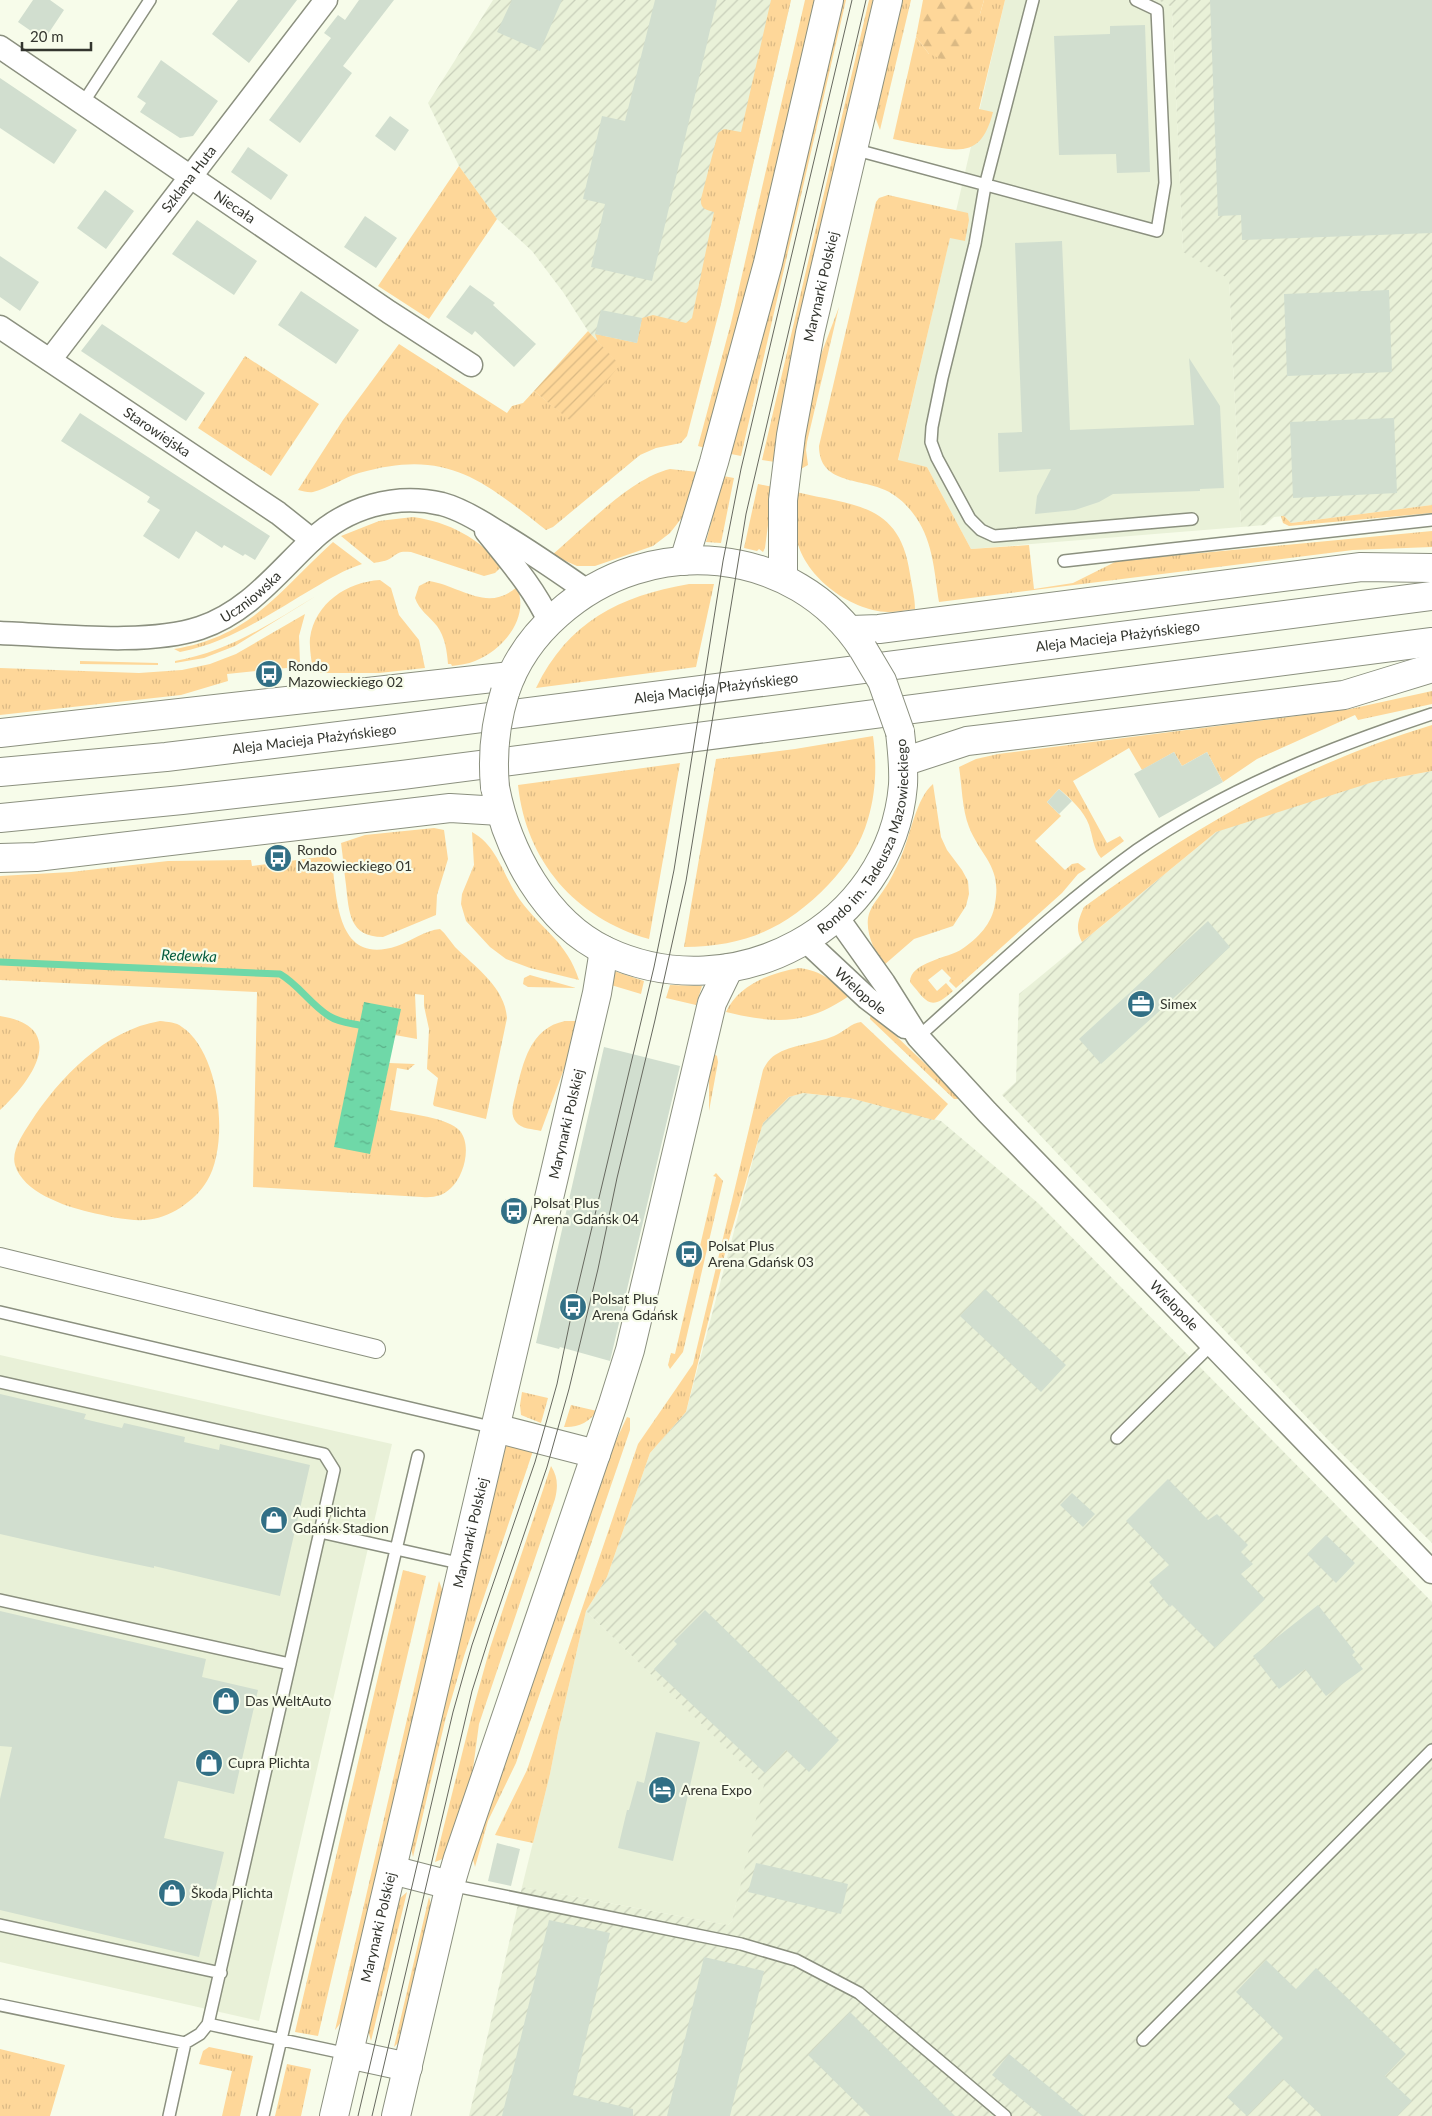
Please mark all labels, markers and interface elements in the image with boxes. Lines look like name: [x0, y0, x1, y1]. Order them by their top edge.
scale bar: [22, 20, 91, 52]
text: 20 m: [30, 27, 64, 45]
street label: Szklana Huta: [157, 142, 219, 216]
street label: Niecała: [211, 186, 259, 227]
street label: Marynarki Polskiej: [800, 230, 842, 343]
street label: Starowiejska: [121, 403, 194, 460]
street label: Uczniowska: [217, 567, 284, 626]
street label: Aleja Macieja Płażyńskiego: [1035, 617, 1201, 655]
place label: Rondo Mazowieckiego 02: [288, 657, 403, 690]
bus stop icon: Rondo Mazowieckiego 02: [254, 659, 284, 689]
street label: Aleja Macieja Płażyńskiego: [633, 668, 799, 706]
street label: Aleja Macieja Płażyńskiego: [231, 720, 397, 757]
street label: Rondo im. Tadeusza Mazowieckiego: [814, 738, 911, 937]
place label: Rondo Mazowieckiego 01: [297, 841, 412, 874]
bus stop icon: Rondo Mazowieckiego 01: [263, 843, 293, 873]
water label: Redewka: [161, 945, 218, 965]
street label: Wielopole: [832, 963, 890, 1018]
office icon: Simex: [1126, 989, 1156, 1019]
place label: Simex: [1160, 995, 1197, 1012]
street label: Marynarki Polskiej: [545, 1067, 587, 1181]
place label: Polsat Plus Arena Gdańsk 04: [533, 1194, 639, 1227]
bus stop icon: Polsat Plus Arena Gdańsk 04: [499, 1196, 529, 1226]
place label: Polsat Plus Arena Gdańsk 03: [708, 1237, 814, 1270]
bus stop icon: Polsat Plus Arena Gdańsk 03: [674, 1239, 704, 1269]
street label: Wielopole: [1147, 1277, 1203, 1334]
place label: Polsat Plus Arena Gdańsk: [592, 1290, 679, 1323]
bus stop icon: Polsat Plus Arena Gdańsk: [558, 1292, 588, 1322]
street label: Marynarki Polskiej: [449, 1476, 491, 1589]
place label: Audi Plichta Gdańsk Stadion: [293, 1503, 389, 1536]
shop icon: Audi Plichta Gdańsk Stadion: [259, 1505, 289, 1535]
shop icon: Das WeltAuto: [211, 1686, 241, 1716]
place label: Das WeltAuto: [245, 1692, 331, 1709]
shop icon: Cupra Plichta: [194, 1748, 224, 1778]
place label: Cupra Plichta: [228, 1754, 310, 1771]
hotel icon: Arena Expo: [647, 1775, 677, 1805]
place label: Arena Expo: [681, 1781, 752, 1798]
street label: Marynarki Polskiej: [357, 1870, 399, 1984]
shop icon: Škoda Plichta: [157, 1878, 187, 1908]
place label: Škoda Plichta: [191, 1884, 273, 1901]

